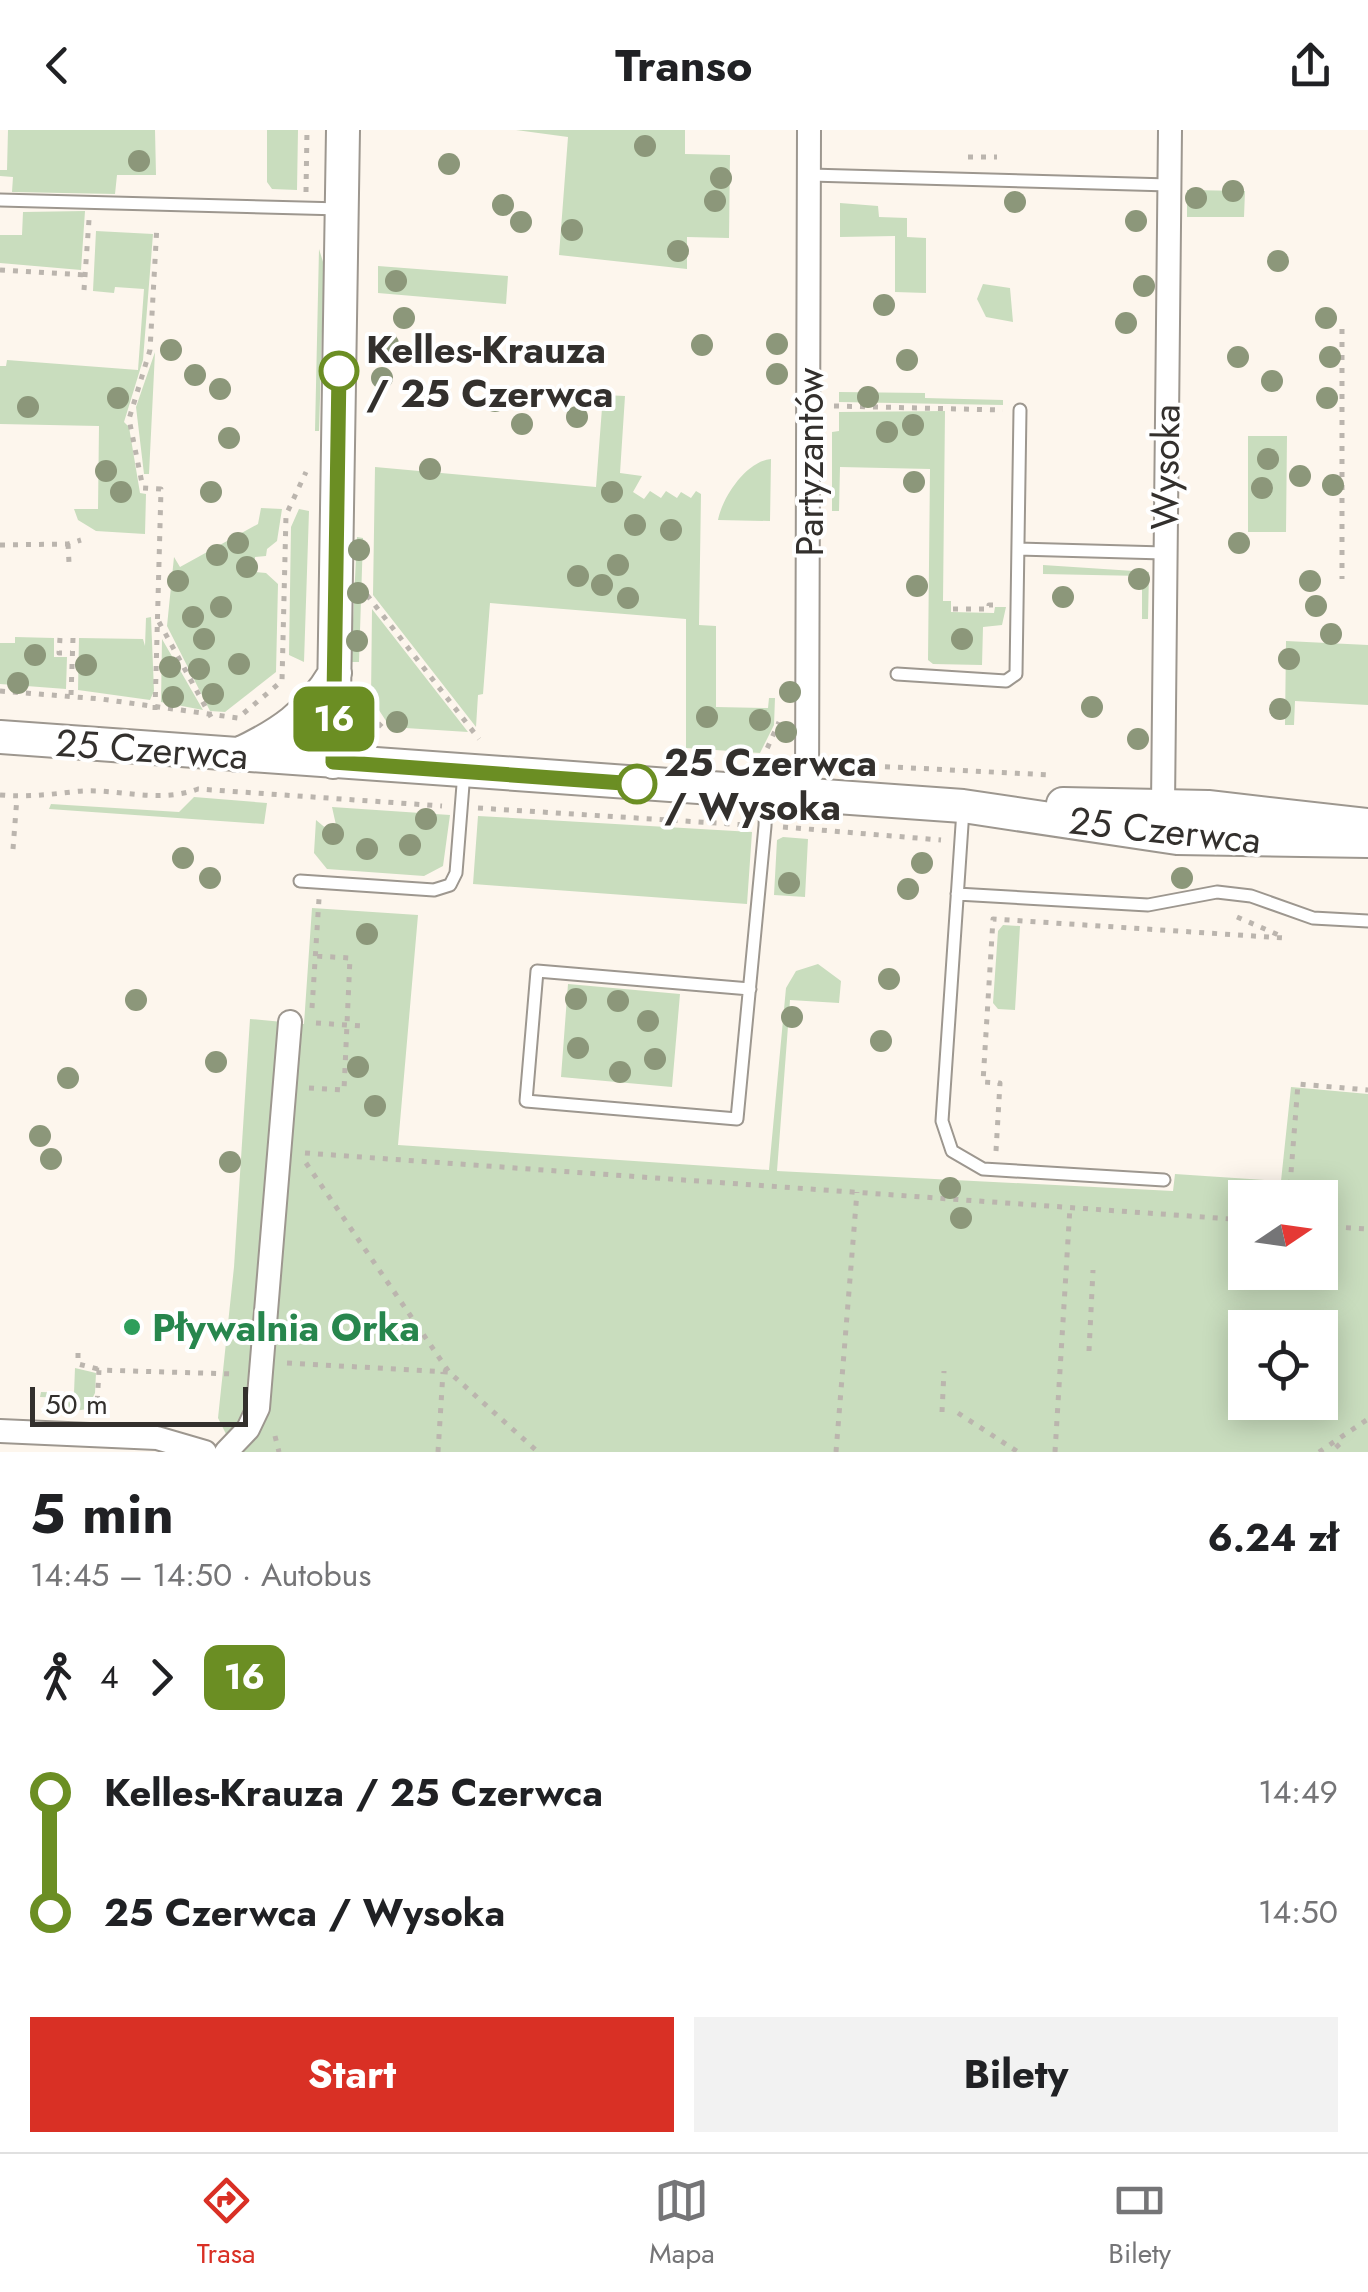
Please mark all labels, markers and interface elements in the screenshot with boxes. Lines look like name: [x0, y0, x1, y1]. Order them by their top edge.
text: Transo: [615, 33, 753, 98]
icon: back: [30, 38, 85, 93]
icon: share: [1283, 38, 1338, 93]
place label: Kelles-Krauza / 25 Czerwca: [366, 322, 613, 421]
marker: Kelles-Krauza / 25 Czerwca: [320, 352, 358, 390]
street label: Partyzantów: [782, 367, 837, 556]
street label: Wysoka: [1136, 404, 1194, 530]
line badge: 16: [289, 686, 379, 752]
text: 16: [313, 694, 355, 744]
street label: 25 Czerwca: [54, 715, 250, 783]
place label: 25 Czerwca / Wysoka: [664, 735, 877, 834]
marker: 25 Czerwca / Wysoka: [618, 765, 656, 803]
street label: 25 Czerwca: [1066, 793, 1264, 867]
north arrow: [1228, 1180, 1338, 1290]
map controls: [1228, 1180, 1338, 1420]
place label: Pływalnia Orka: [152, 1300, 420, 1355]
button: locate: [1228, 1310, 1338, 1420]
marker: Pływalnia Orka: [121, 1316, 143, 1338]
scale bar: [30, 1382, 248, 1426]
text: 50 m: [45, 1384, 108, 1425]
text: 5 min: [30, 1474, 174, 1554]
text: 6.24 zł: [1207, 1510, 1338, 1565]
text: 14:45 – 14:50 · Autobus: [30, 1552, 371, 1598]
icon: walk: [30, 1650, 85, 1705]
icon: forward: [134, 1650, 189, 1705]
text: 16: [224, 1652, 265, 1702]
text: 4: [100, 1654, 119, 1700]
text: Kelles-Krauza / 25 Czerwca: [104, 1765, 603, 1820]
text: 14:49: [1258, 1769, 1338, 1815]
text: 25 Czerwca / Wysoka: [104, 1885, 505, 1940]
text: 14:50: [1258, 1889, 1338, 1935]
button: Start: [30, 2017, 674, 2132]
button: Bilety: [694, 2017, 1338, 2132]
tab: Trasa: [197, 2173, 255, 2274]
tab: Mapa: [649, 2173, 715, 2274]
tab: Bilety: [1108, 2173, 1171, 2274]

